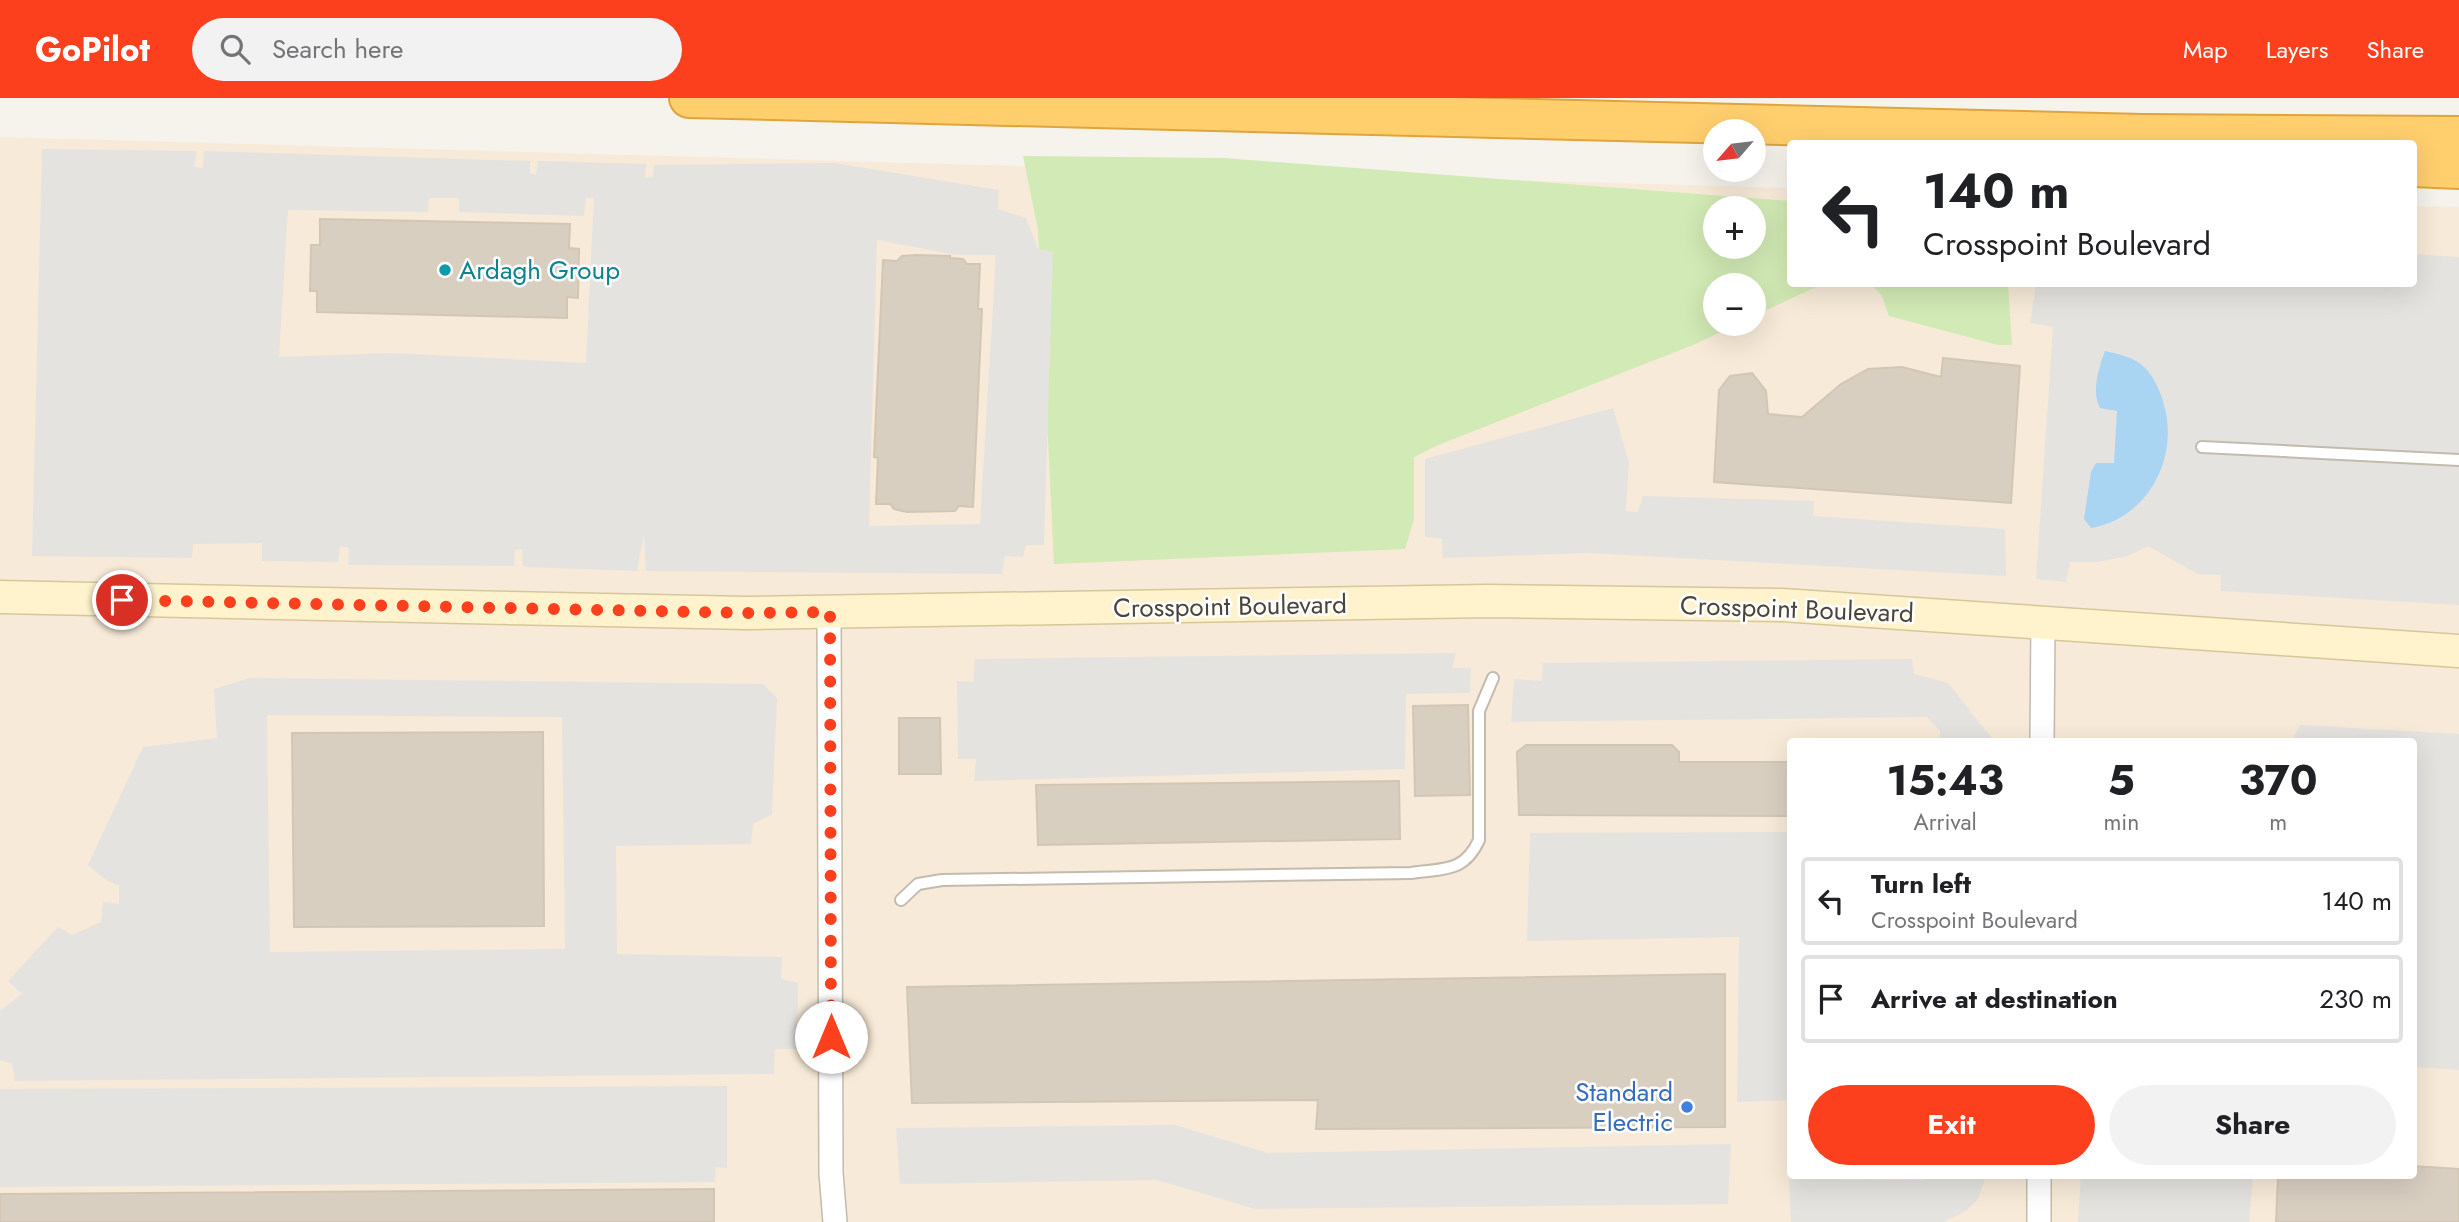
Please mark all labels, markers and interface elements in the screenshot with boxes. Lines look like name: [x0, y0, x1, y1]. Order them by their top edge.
search box: [192, 18, 682, 81]
text: GoPilot: [35, 26, 150, 73]
icon: search: [216, 30, 254, 68]
text: Search here: [272, 30, 403, 68]
text: Map: [2183, 32, 2228, 67]
text: Layers: [2266, 32, 2328, 67]
text: Share: [2366, 32, 2424, 67]
north arrow: [1703, 119, 1766, 182]
map controls: [1703, 119, 1766, 336]
text: 140 m: [1923, 156, 2069, 226]
icon: left: [1808, 168, 1899, 259]
button: +: [1703, 196, 1766, 259]
text: Crosspoint Boulevard: [1923, 221, 2211, 267]
place label: Ardagh Group: [459, 251, 620, 289]
marker: Ardagh Group: [437, 262, 453, 278]
button: −: [1703, 273, 1766, 336]
pin: [92, 570, 152, 630]
icon: arrive: [103, 581, 141, 619]
street label: Crosspoint Boulevard: [1113, 585, 1347, 627]
street label: Crosspoint Boulevard: [1679, 586, 1915, 632]
text: 15:43: [1887, 750, 2004, 811]
text: 5: [2108, 750, 2135, 811]
text: 370: [2239, 750, 2317, 811]
text: Arrival: [1913, 805, 1977, 839]
text: min: [2103, 805, 2139, 839]
text: m: [2269, 805, 2287, 839]
text: Turn left: [1871, 865, 1971, 903]
icon: left: [1812, 882, 1850, 920]
text: 140 m: [2321, 882, 2392, 920]
text: Crosspoint Boulevard: [1871, 903, 2078, 937]
icon: arrive: [1812, 980, 1850, 1018]
text: Arrive at destination: [1871, 980, 2118, 1018]
text: 230 m: [2319, 980, 2392, 1018]
position arrow: [794, 1000, 868, 1074]
place label: Standard Electric: [1575, 1073, 1673, 1141]
button: Exit: [1808, 1085, 2095, 1165]
button: Share: [2109, 1085, 2396, 1165]
marker: Standard Electric: [1679, 1099, 1695, 1115]

